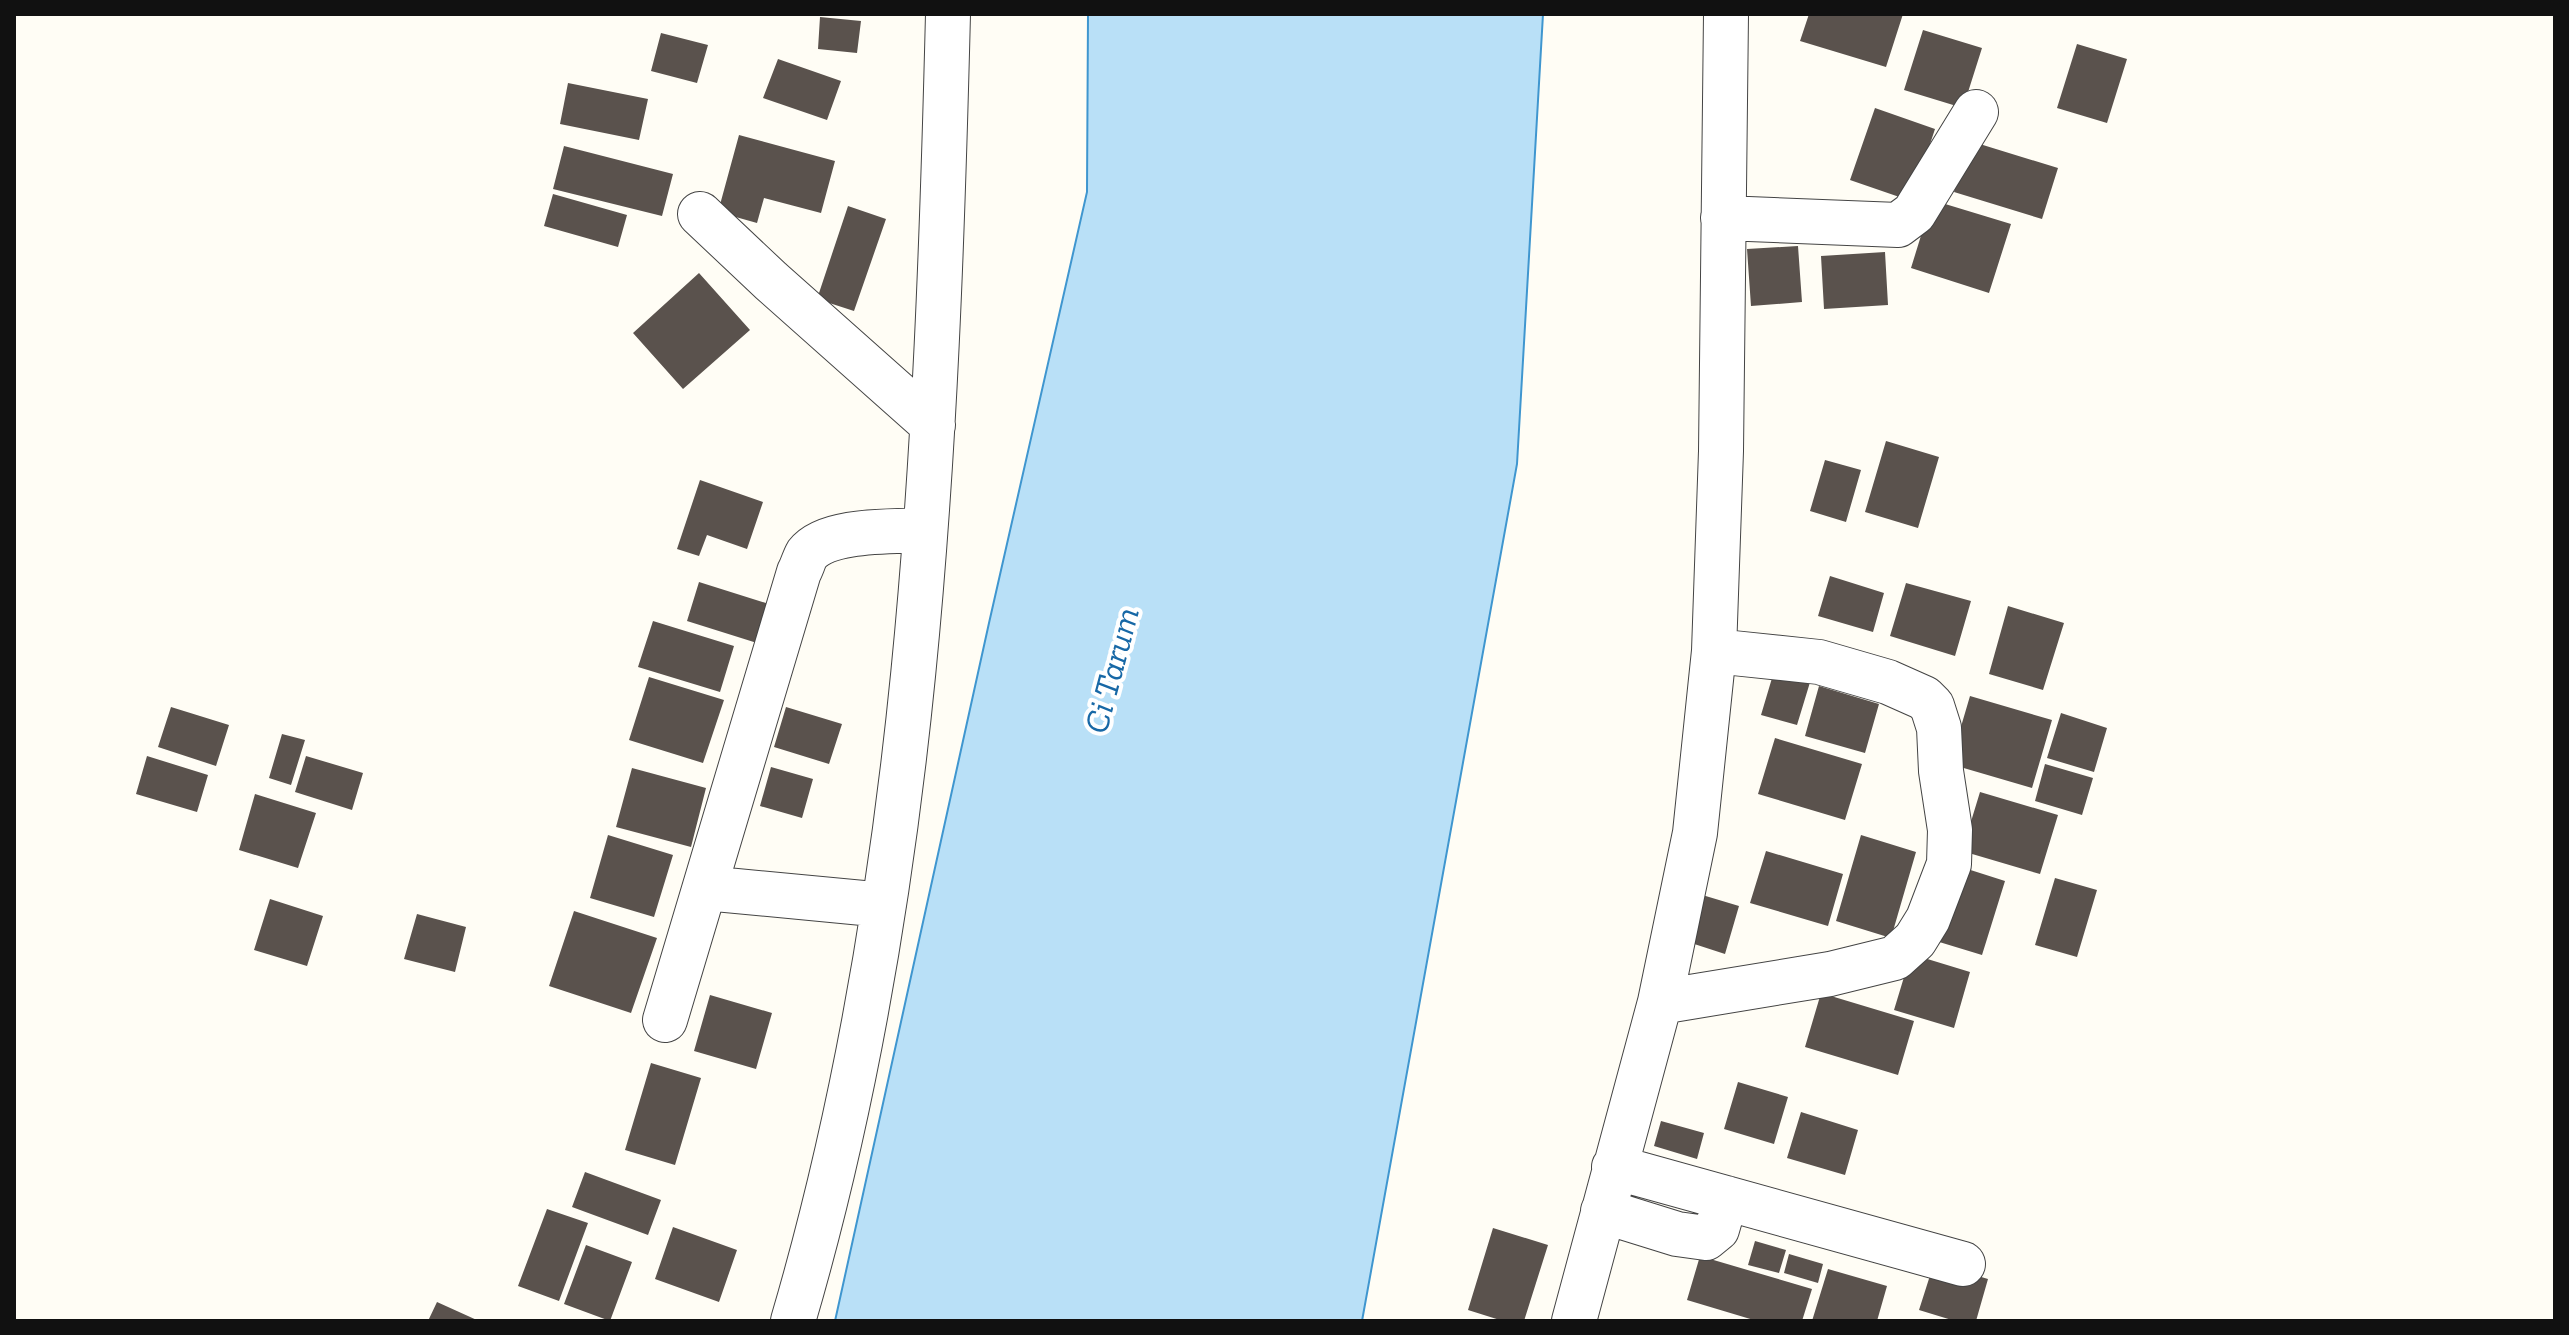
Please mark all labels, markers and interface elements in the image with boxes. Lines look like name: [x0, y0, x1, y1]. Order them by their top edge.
water label: Ci Tarum: [1075, 603, 1148, 738]

